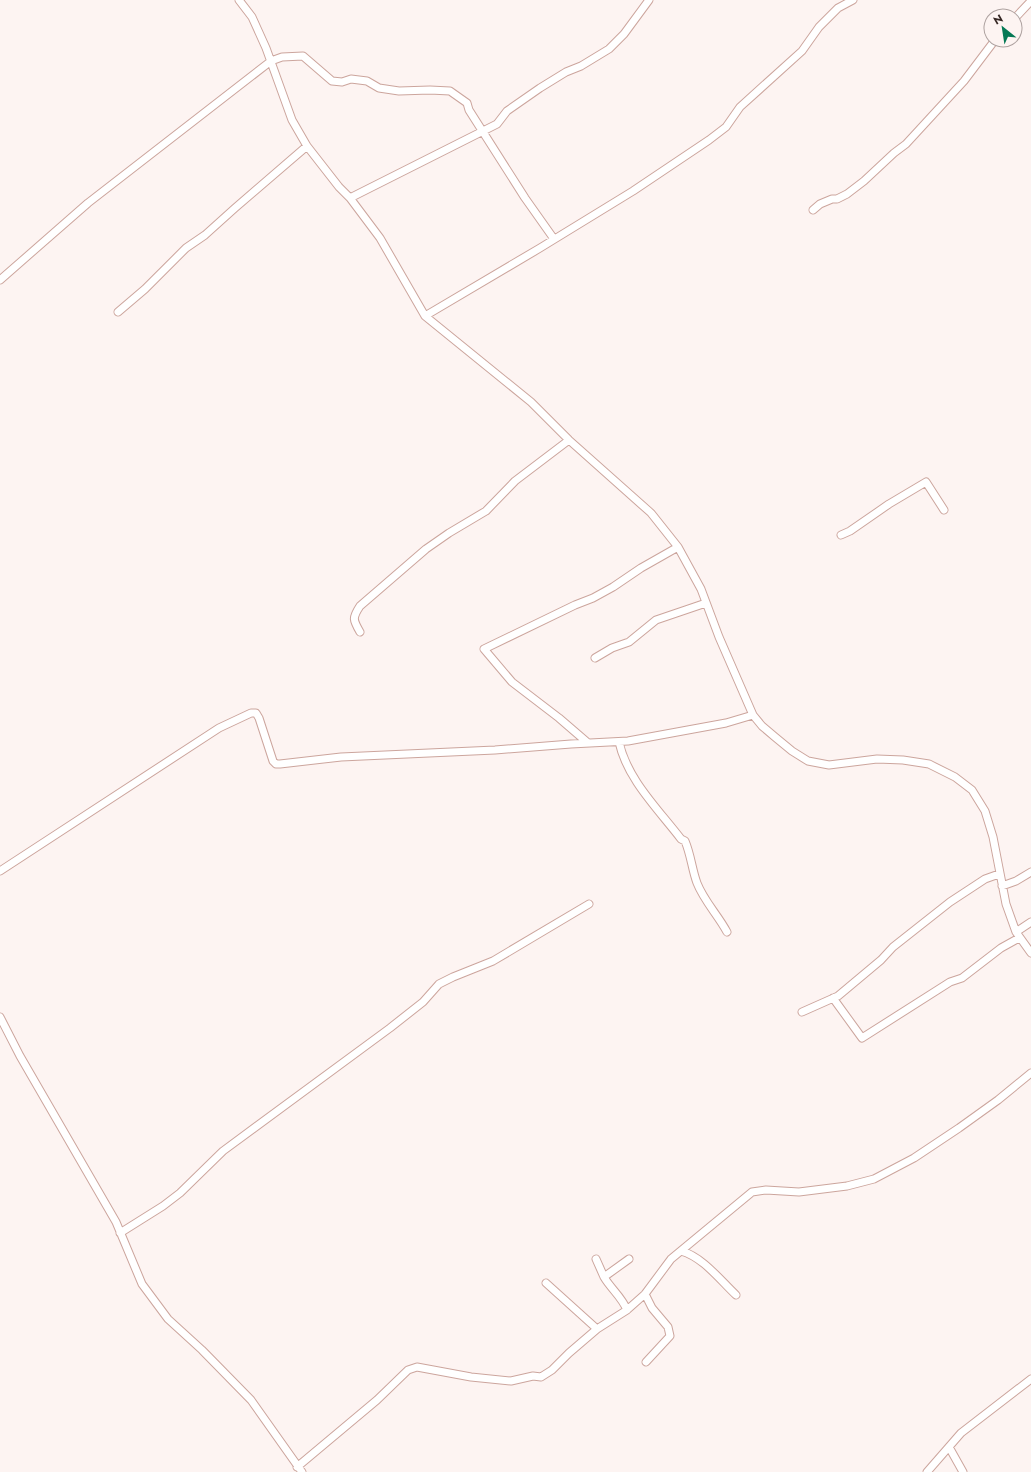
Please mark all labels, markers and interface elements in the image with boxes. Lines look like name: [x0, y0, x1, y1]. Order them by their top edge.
north arrow: [983, 8, 1023, 48]
text: N: [990, 10, 1006, 28]

